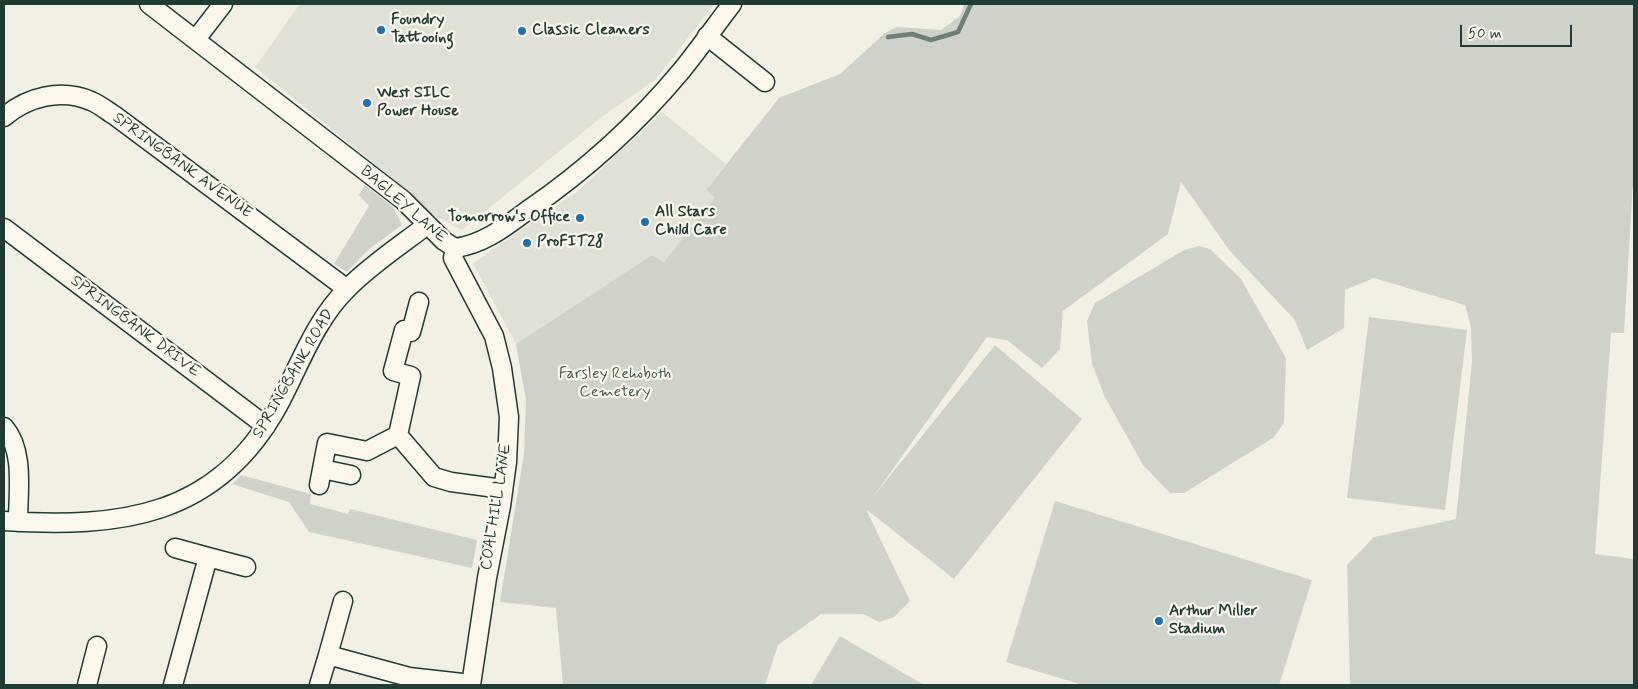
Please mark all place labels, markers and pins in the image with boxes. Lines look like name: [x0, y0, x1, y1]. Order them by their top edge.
place label: Foundry Tattooing: [391, 11, 454, 49]
place label: Classic Cleaners: [532, 21, 650, 41]
marker: Foundry Tattooing: [375, 24, 387, 36]
marker: Classic Cleaners: [516, 25, 528, 37]
place label: West SILC Power House: [377, 84, 459, 122]
marker: West SILC Power House: [361, 97, 373, 109]
place label: All Stars Child Care: [655, 203, 727, 241]
place label: Tomorrow's Office: [448, 208, 570, 228]
marker: Tomorrow's Office: [574, 212, 586, 224]
marker: All Stars Child Care: [639, 216, 651, 228]
place label: ProFIT28: [537, 233, 604, 253]
marker: ProFIT28: [521, 237, 533, 249]
place label: Arthur Miller Stadium: [1169, 602, 1258, 640]
marker: Arthur Miller Stadium: [1153, 615, 1165, 627]

